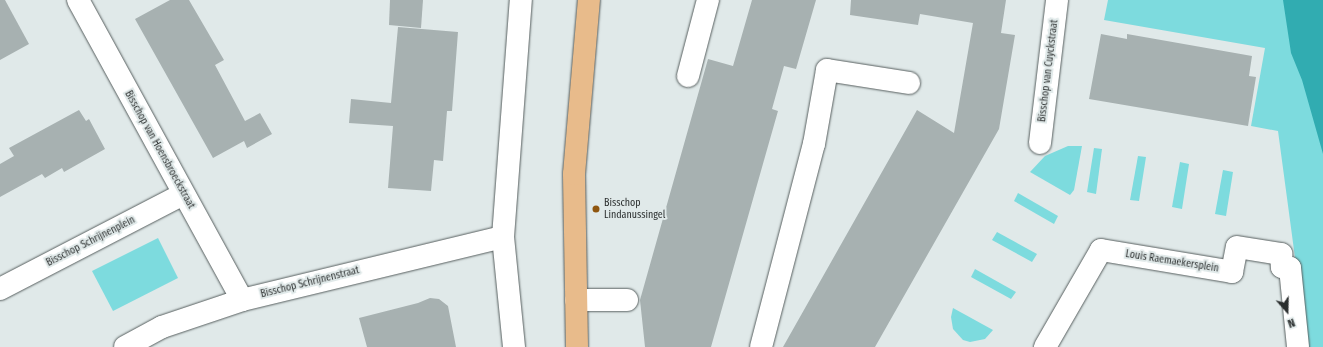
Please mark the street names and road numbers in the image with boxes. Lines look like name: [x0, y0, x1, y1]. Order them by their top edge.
street label: Bisschop van Cuyckstraat: [1037, 19, 1061, 123]
street label: Bisschop van Hoensbroeckstraat: [122, 89, 196, 211]
street label: Bisschop Schrijnenplein: [45, 214, 137, 270]
street label: Louis Raemaekersplein: [1124, 249, 1220, 275]
street label: Bisschop Schrijnenstraat: [259, 265, 361, 301]

